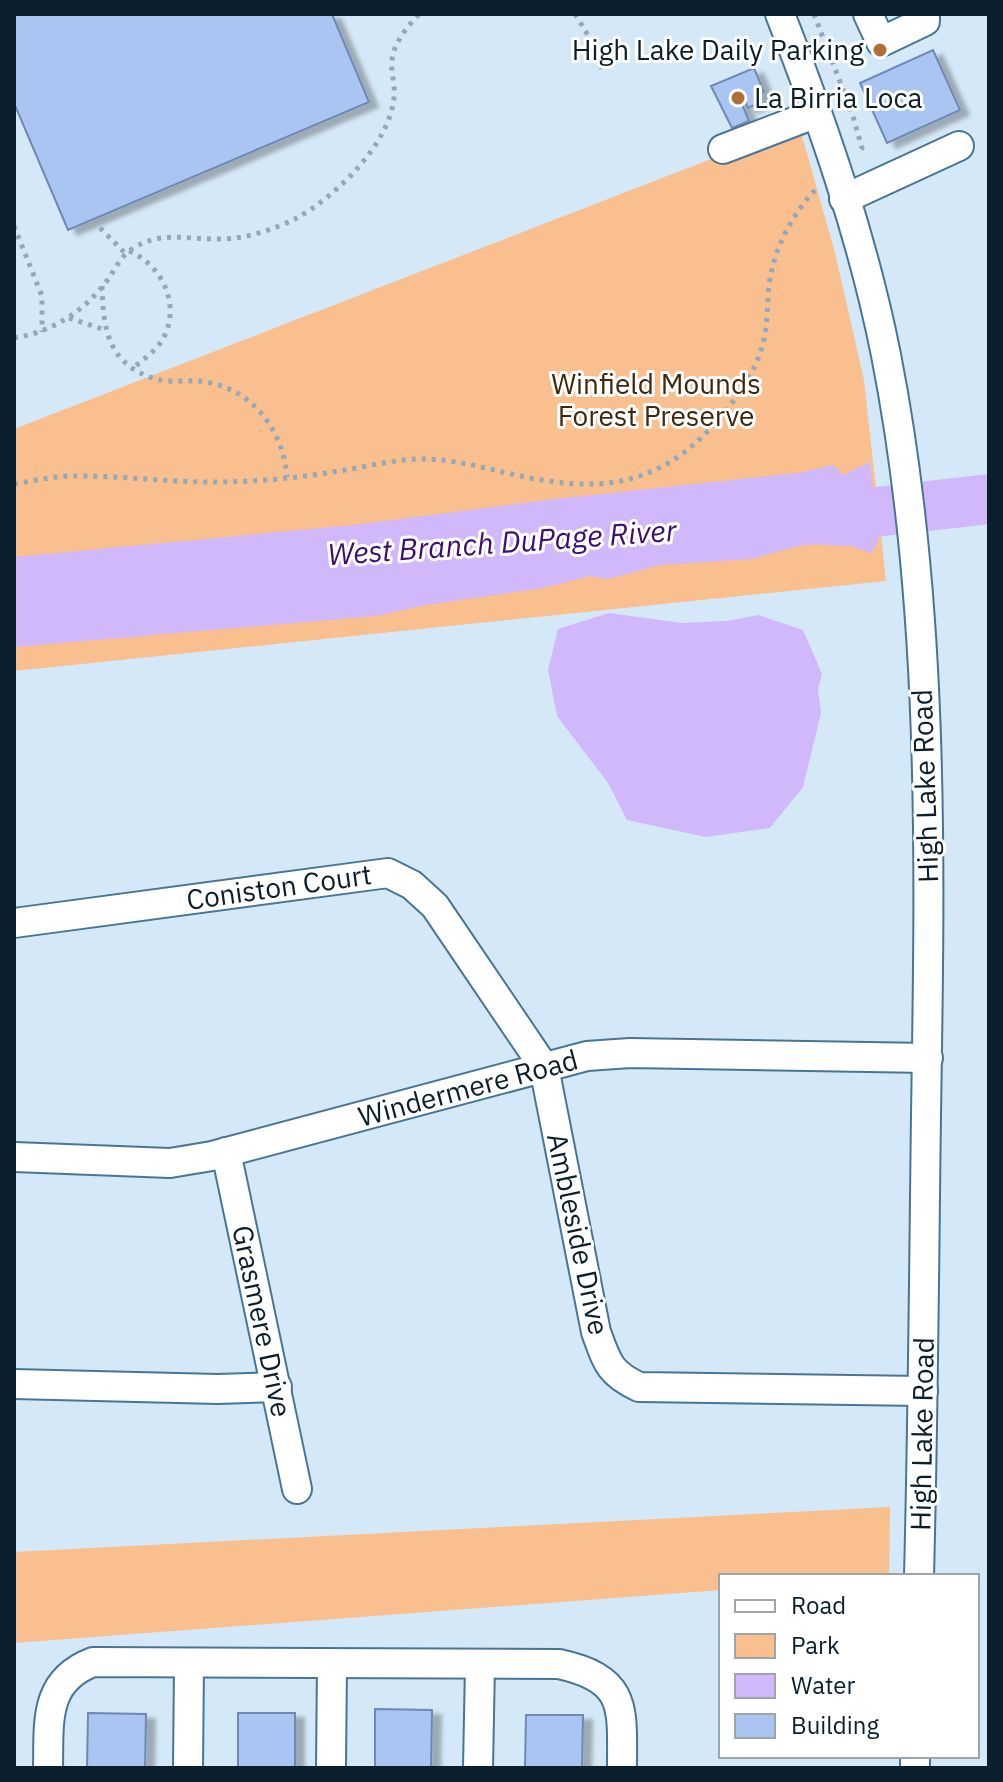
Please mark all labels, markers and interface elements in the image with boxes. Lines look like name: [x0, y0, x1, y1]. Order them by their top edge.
place label: High Lake Daily Parking: [572, 31, 864, 68]
marker: High Lake Daily Parking: [871, 41, 889, 59]
place label: La Birria Loca: [754, 79, 922, 116]
marker: La Birria Loca: [729, 89, 747, 107]
park label: Winfield Mounds Forest Preserve: [551, 365, 761, 434]
water label: West Branch DuPage River: [326, 510, 679, 573]
street label: High Lake Road: [903, 689, 946, 883]
street label: Coniston Court: [184, 855, 374, 918]
street label: Windermere Road: [354, 1040, 582, 1135]
street label: Ambleside Drive: [539, 1130, 618, 1338]
street label: Grasmere Drive: [224, 1222, 301, 1420]
street label: High Lake Road: [901, 1337, 942, 1531]
legend: [719, 1574, 979, 1758]
text: Road: [791, 1589, 846, 1621]
text: Park: [791, 1629, 840, 1661]
text: Water: [791, 1669, 855, 1701]
text: Building: [791, 1709, 879, 1741]

